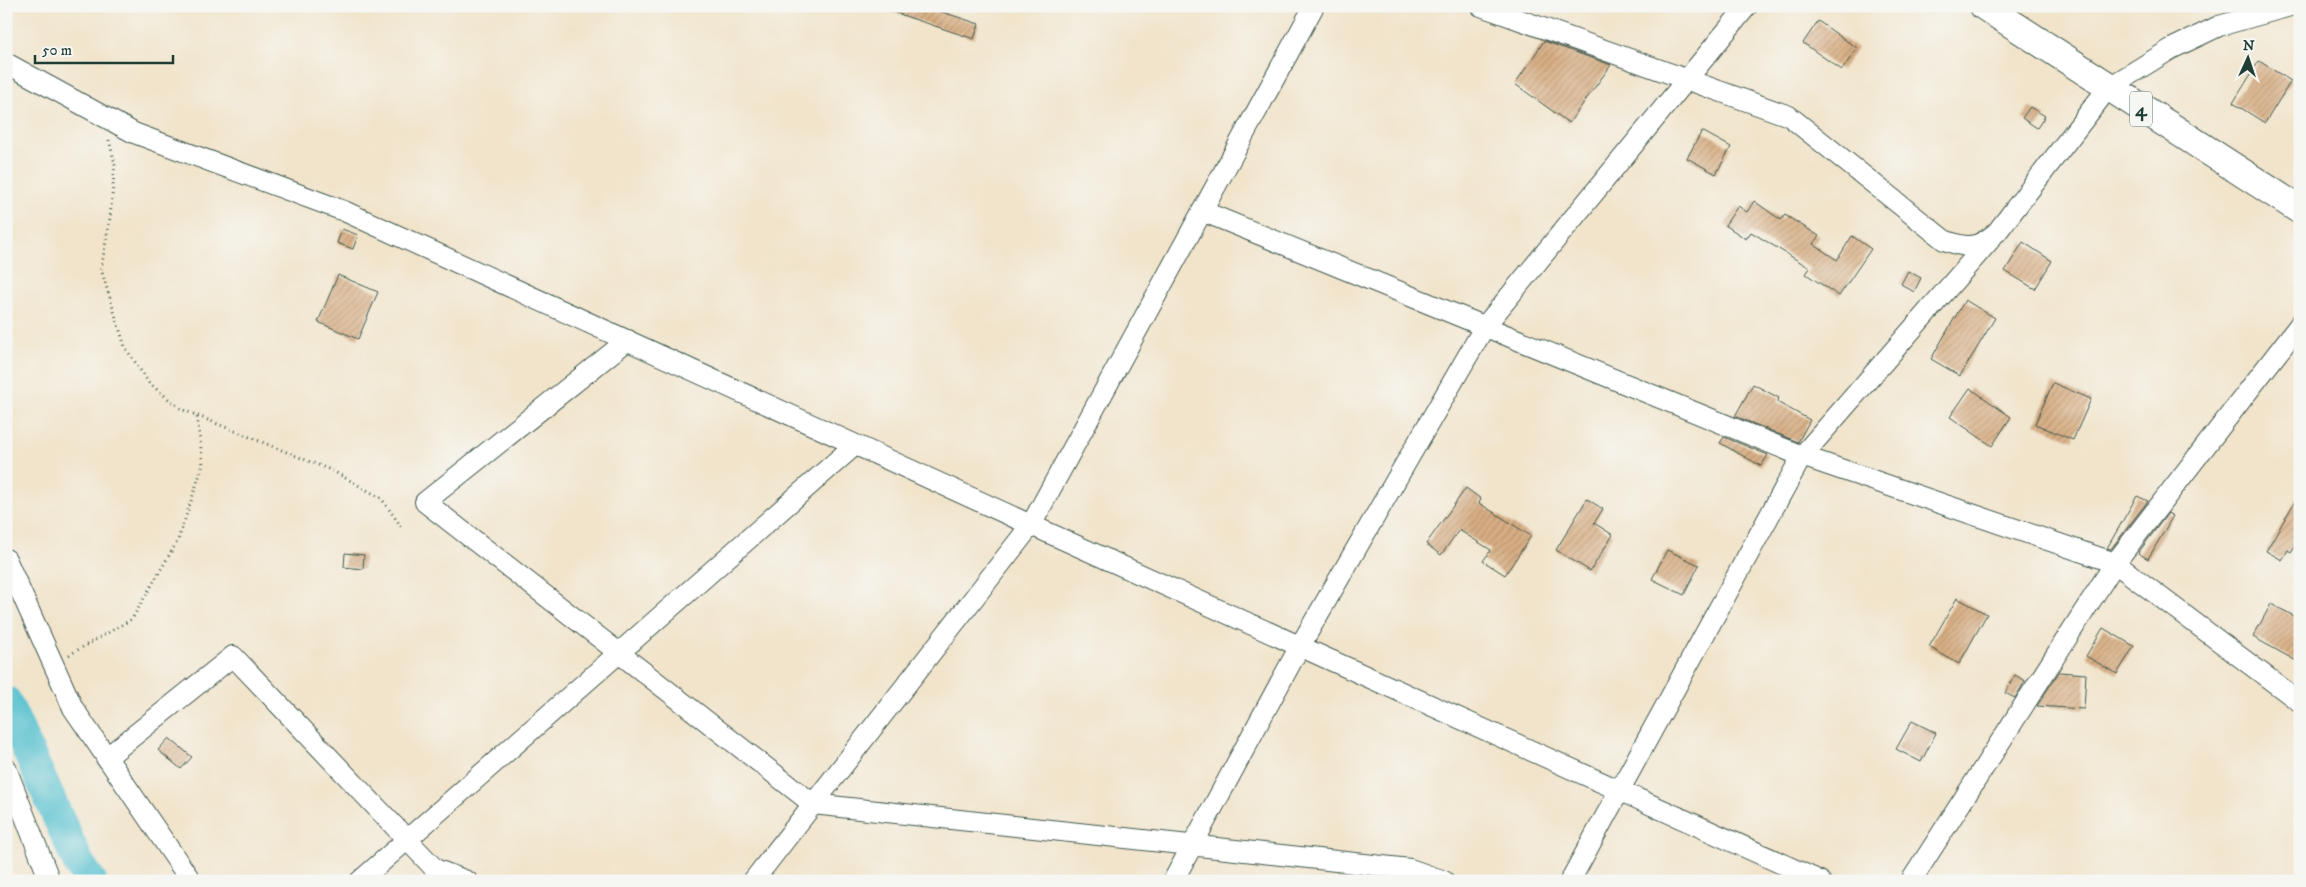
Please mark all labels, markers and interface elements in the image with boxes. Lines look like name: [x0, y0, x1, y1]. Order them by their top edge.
scale bar: [35, 32, 172, 64]
north arrow: [2224, 32, 2274, 82]
text: N: [2242, 37, 2255, 55]
text: 50 m: [42, 41, 72, 60]
road number: 4: [2130, 92, 2152, 126]

